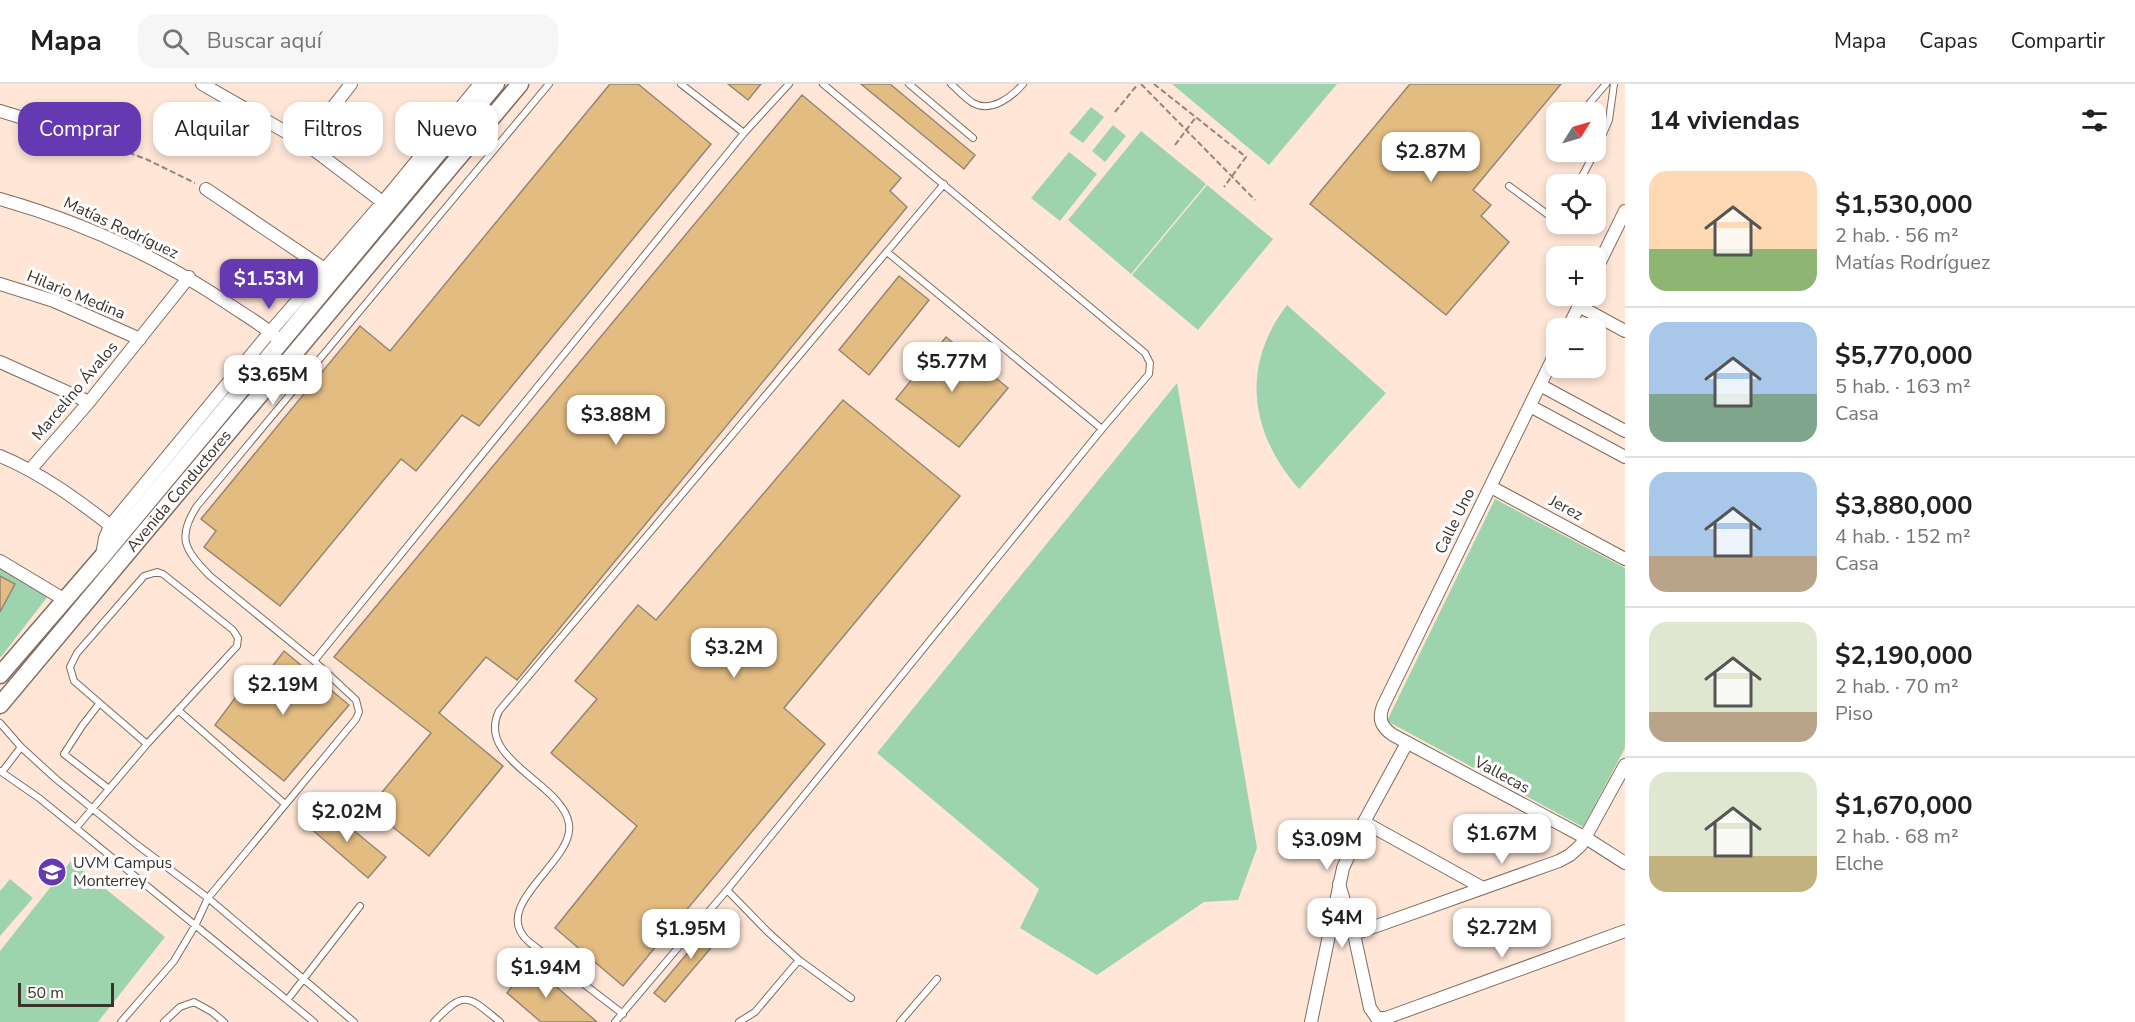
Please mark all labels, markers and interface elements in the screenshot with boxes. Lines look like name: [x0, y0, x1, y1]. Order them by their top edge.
search box: [138, 14, 558, 68]
text: Mapa: [30, 22, 102, 60]
icon: search: [159, 25, 192, 58]
text: Buscar aquí: [207, 26, 322, 56]
text: Mapa: [1834, 27, 1886, 55]
text: Capas: [1919, 27, 1978, 55]
text: Compartir: [2011, 27, 2105, 55]
chip: Comprar: [18, 102, 141, 156]
chip: Alquilar: [153, 102, 271, 156]
chip: Filtros: [283, 102, 383, 156]
chip: Nuevo: [395, 102, 498, 156]
north arrow: [1546, 102, 1606, 162]
map controls: [1546, 102, 1606, 378]
text: 14 viviendas: [1649, 103, 1800, 138]
icon: filters: [2078, 104, 2111, 137]
pin: $2.87M: [1382, 132, 1480, 183]
text: $2.87M: [1396, 138, 1466, 165]
button: locate: [1546, 174, 1606, 234]
text: $1,530,000: [1835, 187, 1973, 222]
street label: Matías Rodríguez: [60, 192, 182, 264]
icon: home: [1697, 195, 1769, 267]
text: 2 hab. · 56 m²: [1835, 222, 1959, 249]
button: +: [1546, 246, 1606, 306]
text: Matías Rodríguez: [1835, 249, 1990, 276]
pin: $1.53M: [220, 259, 318, 310]
street label: Hilario Medina: [23, 265, 129, 325]
text: $1.53M: [234, 265, 304, 292]
button: −: [1546, 318, 1606, 378]
street label: Marcelino Ávalos: [27, 337, 123, 445]
text: $5,770,000: [1835, 338, 1973, 373]
pin: $5.77M: [903, 342, 1001, 393]
icon: home: [1697, 346, 1769, 418]
text: $5.77M: [917, 348, 987, 375]
pin: $3.65M: [224, 355, 322, 406]
text: $3.65M: [238, 361, 308, 388]
text: 5 hab. · 163 m²: [1835, 373, 1971, 400]
pin: $3.88M: [567, 395, 665, 446]
text: Casa: [1835, 400, 1879, 427]
text: $3.88M: [581, 401, 651, 428]
street label: Avenida Conductores: [122, 425, 237, 557]
street label: Calle Uno: [1430, 484, 1480, 558]
text: $3,880,000: [1835, 488, 1973, 523]
street label: Jerez: [1544, 490, 1587, 526]
icon: home: [1697, 496, 1769, 568]
text: 4 hab. · 152 m²: [1835, 523, 1971, 550]
text: Casa: [1835, 550, 1879, 577]
pin: $3.2M: [692, 628, 776, 679]
text: $3.2M: [705, 634, 763, 661]
text: $2,190,000: [1835, 638, 1973, 673]
icon: home: [1697, 646, 1769, 718]
pin: $2.19M: [234, 665, 332, 716]
text: $2.19M: [248, 671, 318, 698]
text: 2 hab. · 70 m²: [1835, 673, 1959, 700]
text: Piso: [1835, 700, 1873, 727]
street label: Vallecas: [1469, 751, 1534, 799]
text: $1,670,000: [1835, 788, 1973, 823]
pin: $2.02M: [298, 792, 396, 843]
icon: home: [1697, 796, 1769, 868]
text: $2.02M: [312, 798, 382, 825]
pin: $1.67M: [1453, 814, 1551, 865]
pin: $3.09M: [1278, 820, 1376, 871]
text: $1.67M: [1467, 820, 1537, 847]
text: 2 hab. · 68 m²: [1835, 823, 1959, 850]
text: $3.09M: [1292, 826, 1362, 853]
text: Elche: [1835, 850, 1884, 877]
place label: UVM Campus Monterrey: [73, 852, 172, 892]
school or university icon: UVM Campus Monterrey: [36, 856, 68, 888]
pin: $4M: [1313, 898, 1371, 949]
text: $4M: [1321, 904, 1363, 931]
pin: $2.72M: [1453, 908, 1551, 959]
pin: $1.95M: [642, 909, 740, 960]
text: $2.72M: [1467, 914, 1537, 941]
text: $1.95M: [656, 915, 726, 942]
pin: $1.94M: [497, 948, 595, 999]
text: $1.94M: [511, 954, 581, 981]
scale bar: [18, 980, 114, 1008]
text: 50 m: [27, 982, 64, 1004]

